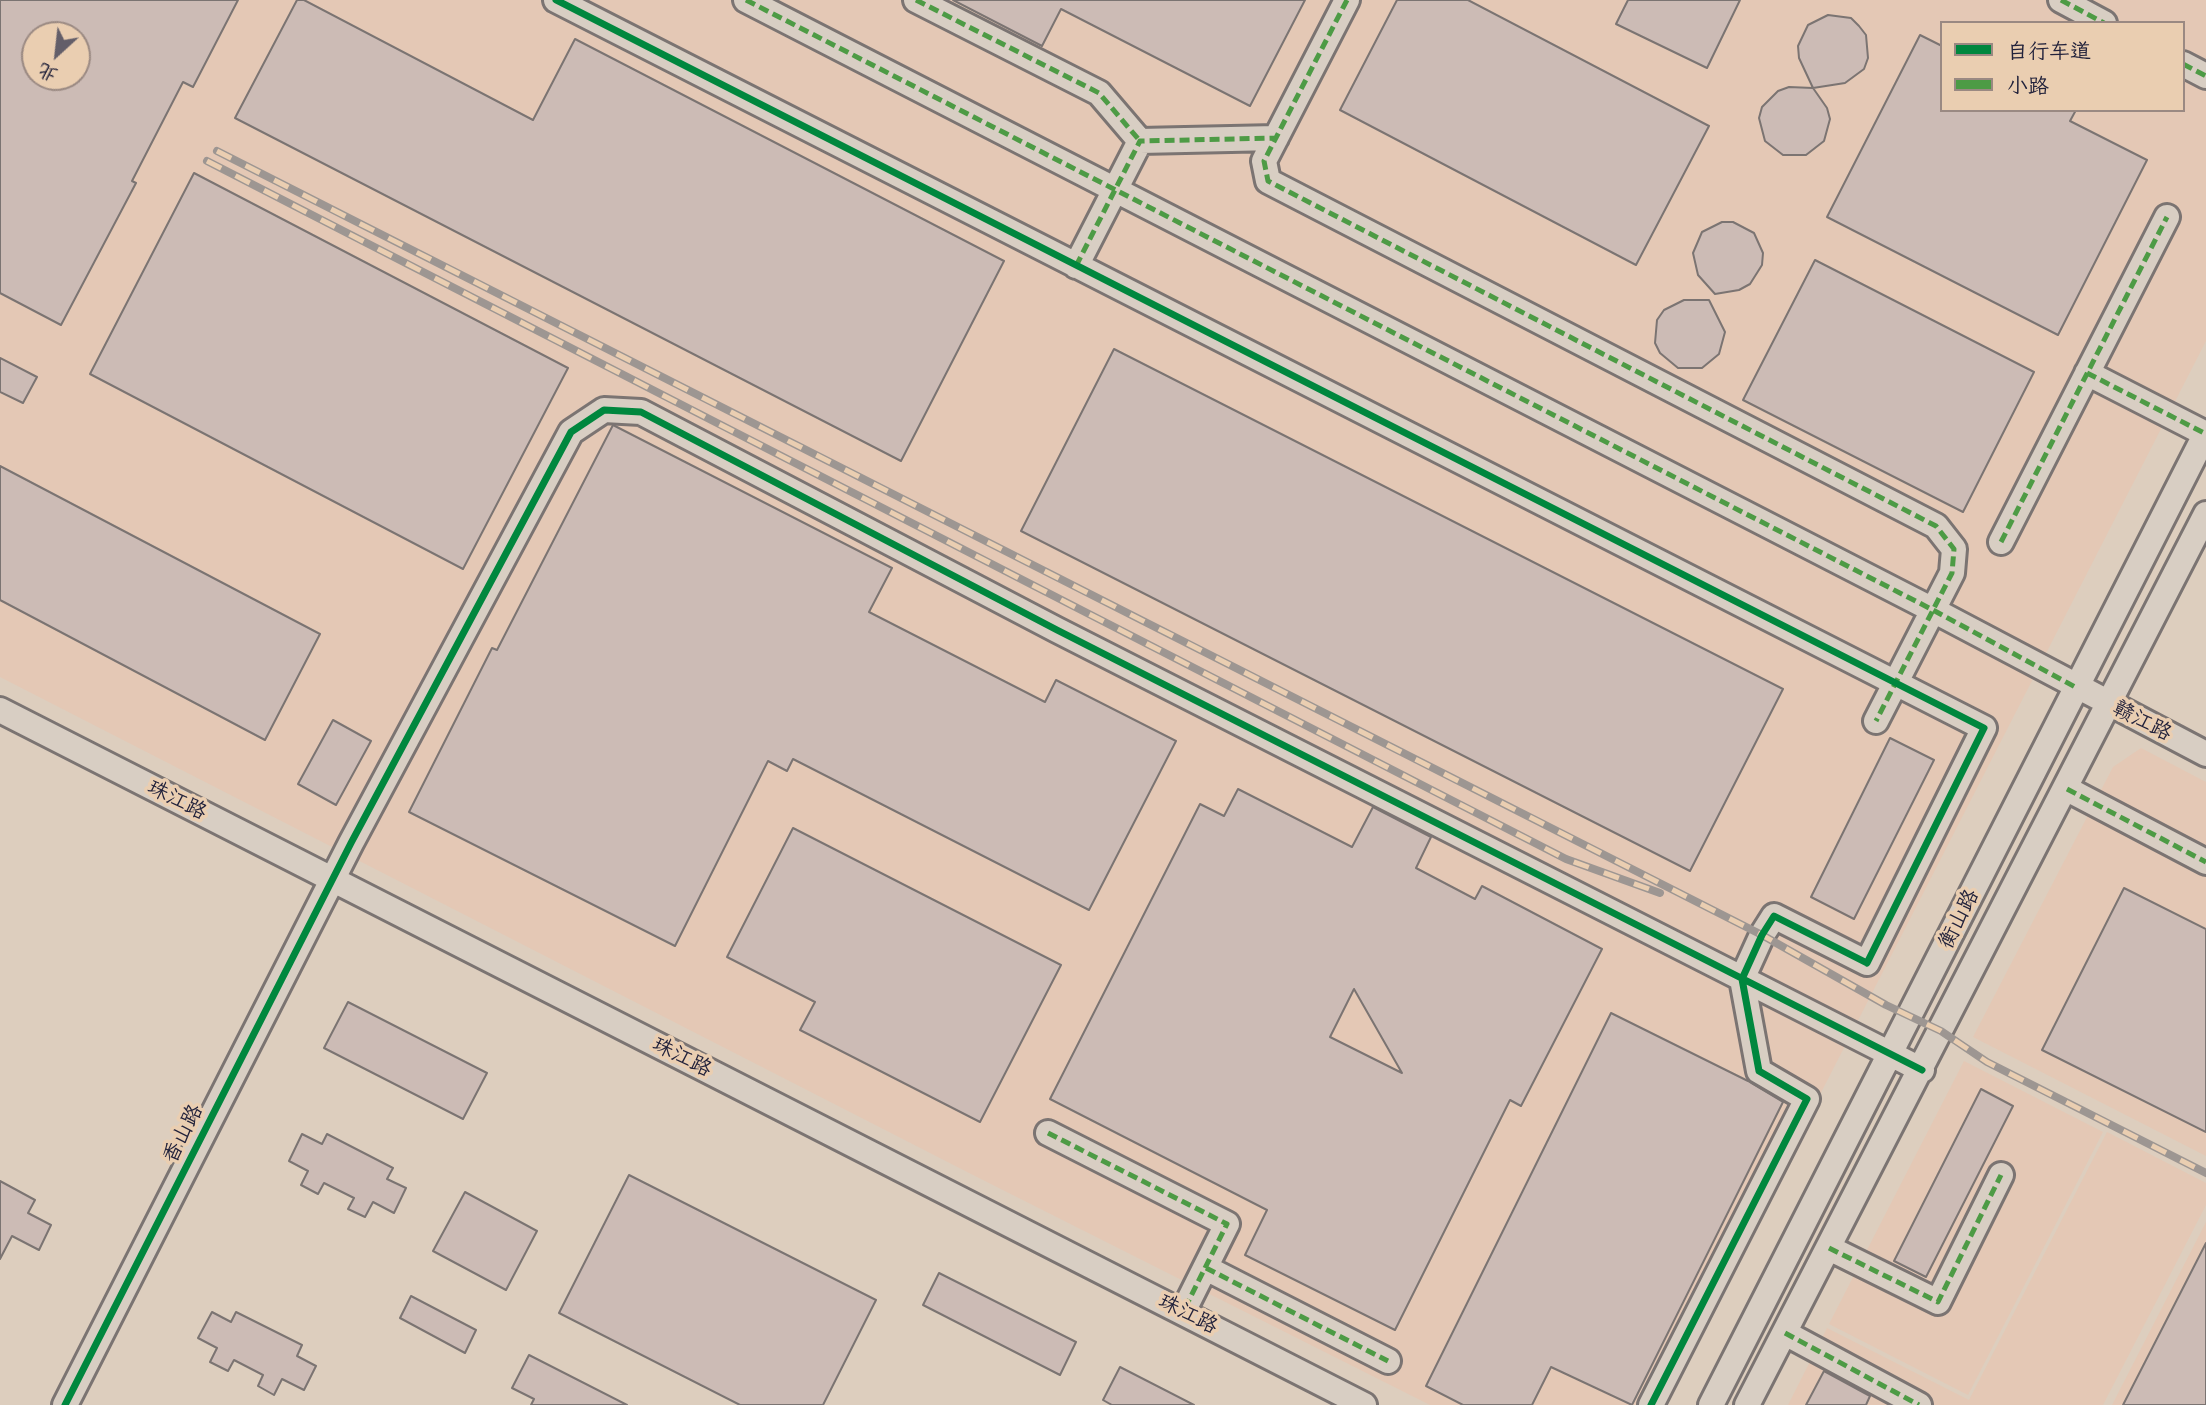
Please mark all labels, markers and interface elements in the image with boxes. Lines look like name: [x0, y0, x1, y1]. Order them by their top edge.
north arrow: [21, 21, 91, 91]
legend: [1940, 21, 2185, 112]
text: 自行车道: [2007, 37, 2091, 64]
text: 北: [33, 58, 61, 88]
text: 小路: [2007, 72, 2049, 99]
street label: 赣江路: [2108, 695, 2176, 747]
street label: 珠江路: [143, 774, 211, 826]
street label: 衡山路: [1933, 885, 1985, 953]
street label: 珠江路: [648, 1031, 716, 1083]
street label: 香山路: [157, 1100, 209, 1168]
street label: 珠江路: [1154, 1288, 1222, 1340]

